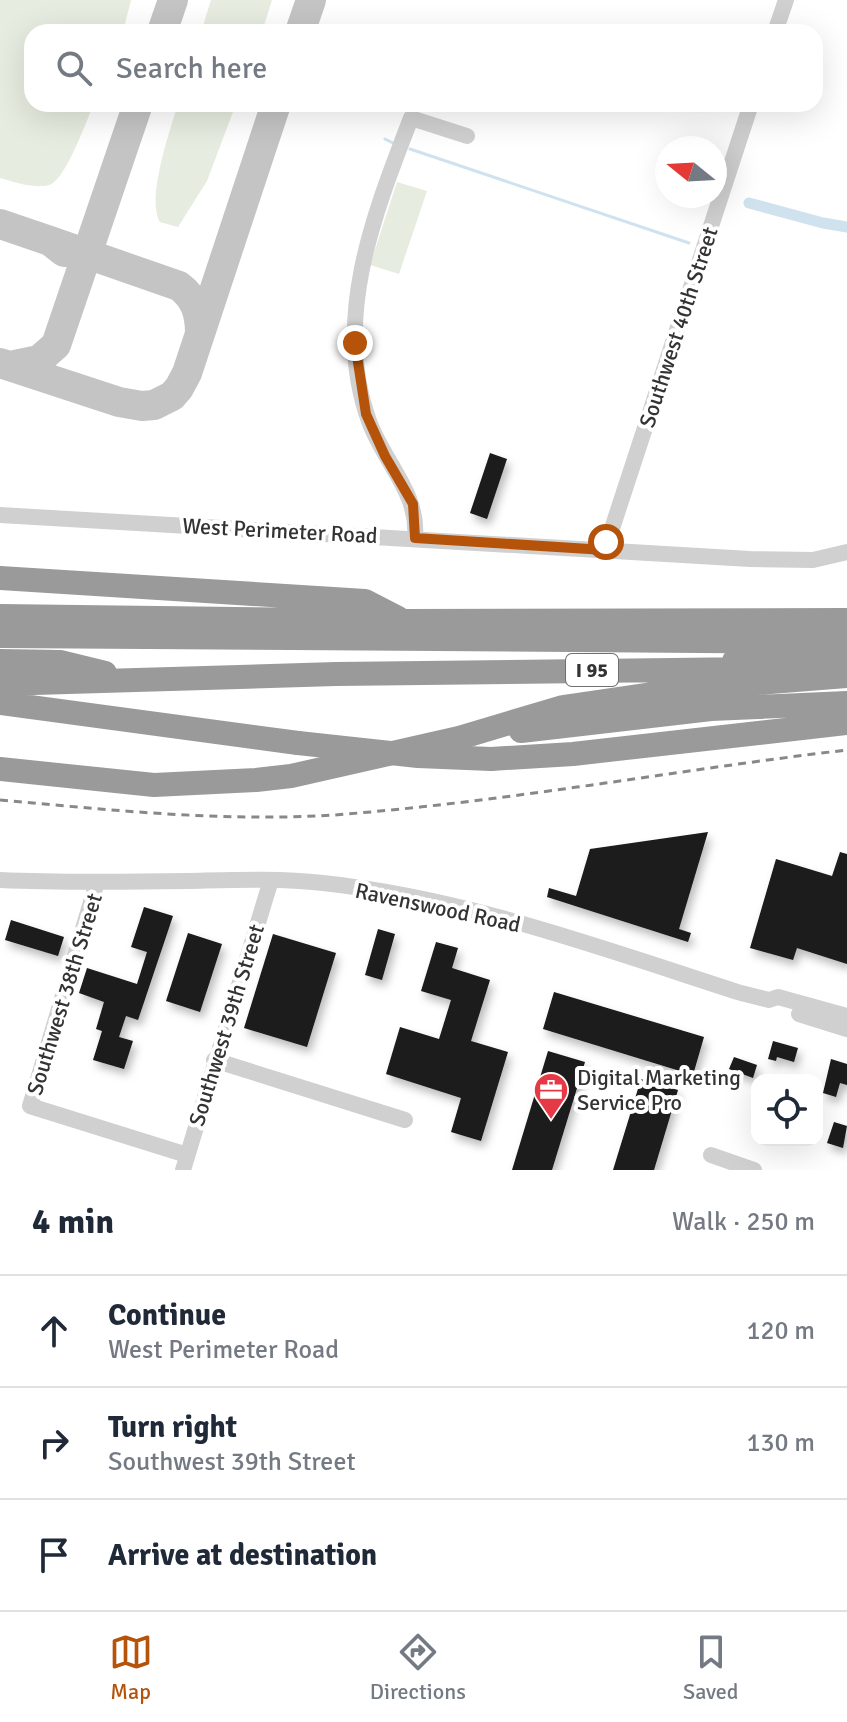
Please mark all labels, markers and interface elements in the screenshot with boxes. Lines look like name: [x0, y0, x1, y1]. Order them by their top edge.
search box: [24, 24, 823, 112]
icon: search: [52, 46, 96, 90]
text: Search here: [116, 50, 267, 87]
north arrow: [655, 136, 727, 208]
street label: Southwest 40th Street: [633, 223, 724, 431]
route end: [337, 325, 373, 361]
street label: West Perimeter Road: [182, 512, 378, 549]
route start: [588, 524, 624, 560]
road number: I 95: [566, 654, 618, 686]
street label: Ravenswood Road: [353, 877, 523, 938]
street label: Southwest 38th Street: [21, 890, 108, 1098]
street label: Southwest 39th Street: [183, 921, 270, 1129]
place label: Digital Marketing Service Pro: [577, 1064, 741, 1116]
office icon: Digital Marketing Service Pro: [532, 1071, 570, 1121]
map controls: [751, 1074, 823, 1146]
button: locate: [751, 1074, 823, 1146]
text: 4 min: [32, 1201, 114, 1243]
text: Walk · 250 m: [672, 1206, 815, 1238]
text: Continue: [108, 1297, 226, 1334]
icon: ahead: [32, 1309, 76, 1353]
text: 120 m: [746, 1315, 815, 1347]
text: West Perimeter Road: [108, 1334, 339, 1366]
text: Turn right: [108, 1409, 237, 1446]
icon: right: [32, 1421, 76, 1465]
text: 130 m: [746, 1427, 815, 1459]
text: Southwest 39th Street: [108, 1446, 356, 1478]
icon: arrive: [32, 1533, 76, 1577]
text: Arrive at destination: [108, 1537, 377, 1574]
tab: Map: [109, 1630, 153, 1705]
tab: Directions: [370, 1630, 466, 1705]
tab: Saved: [683, 1630, 738, 1705]

